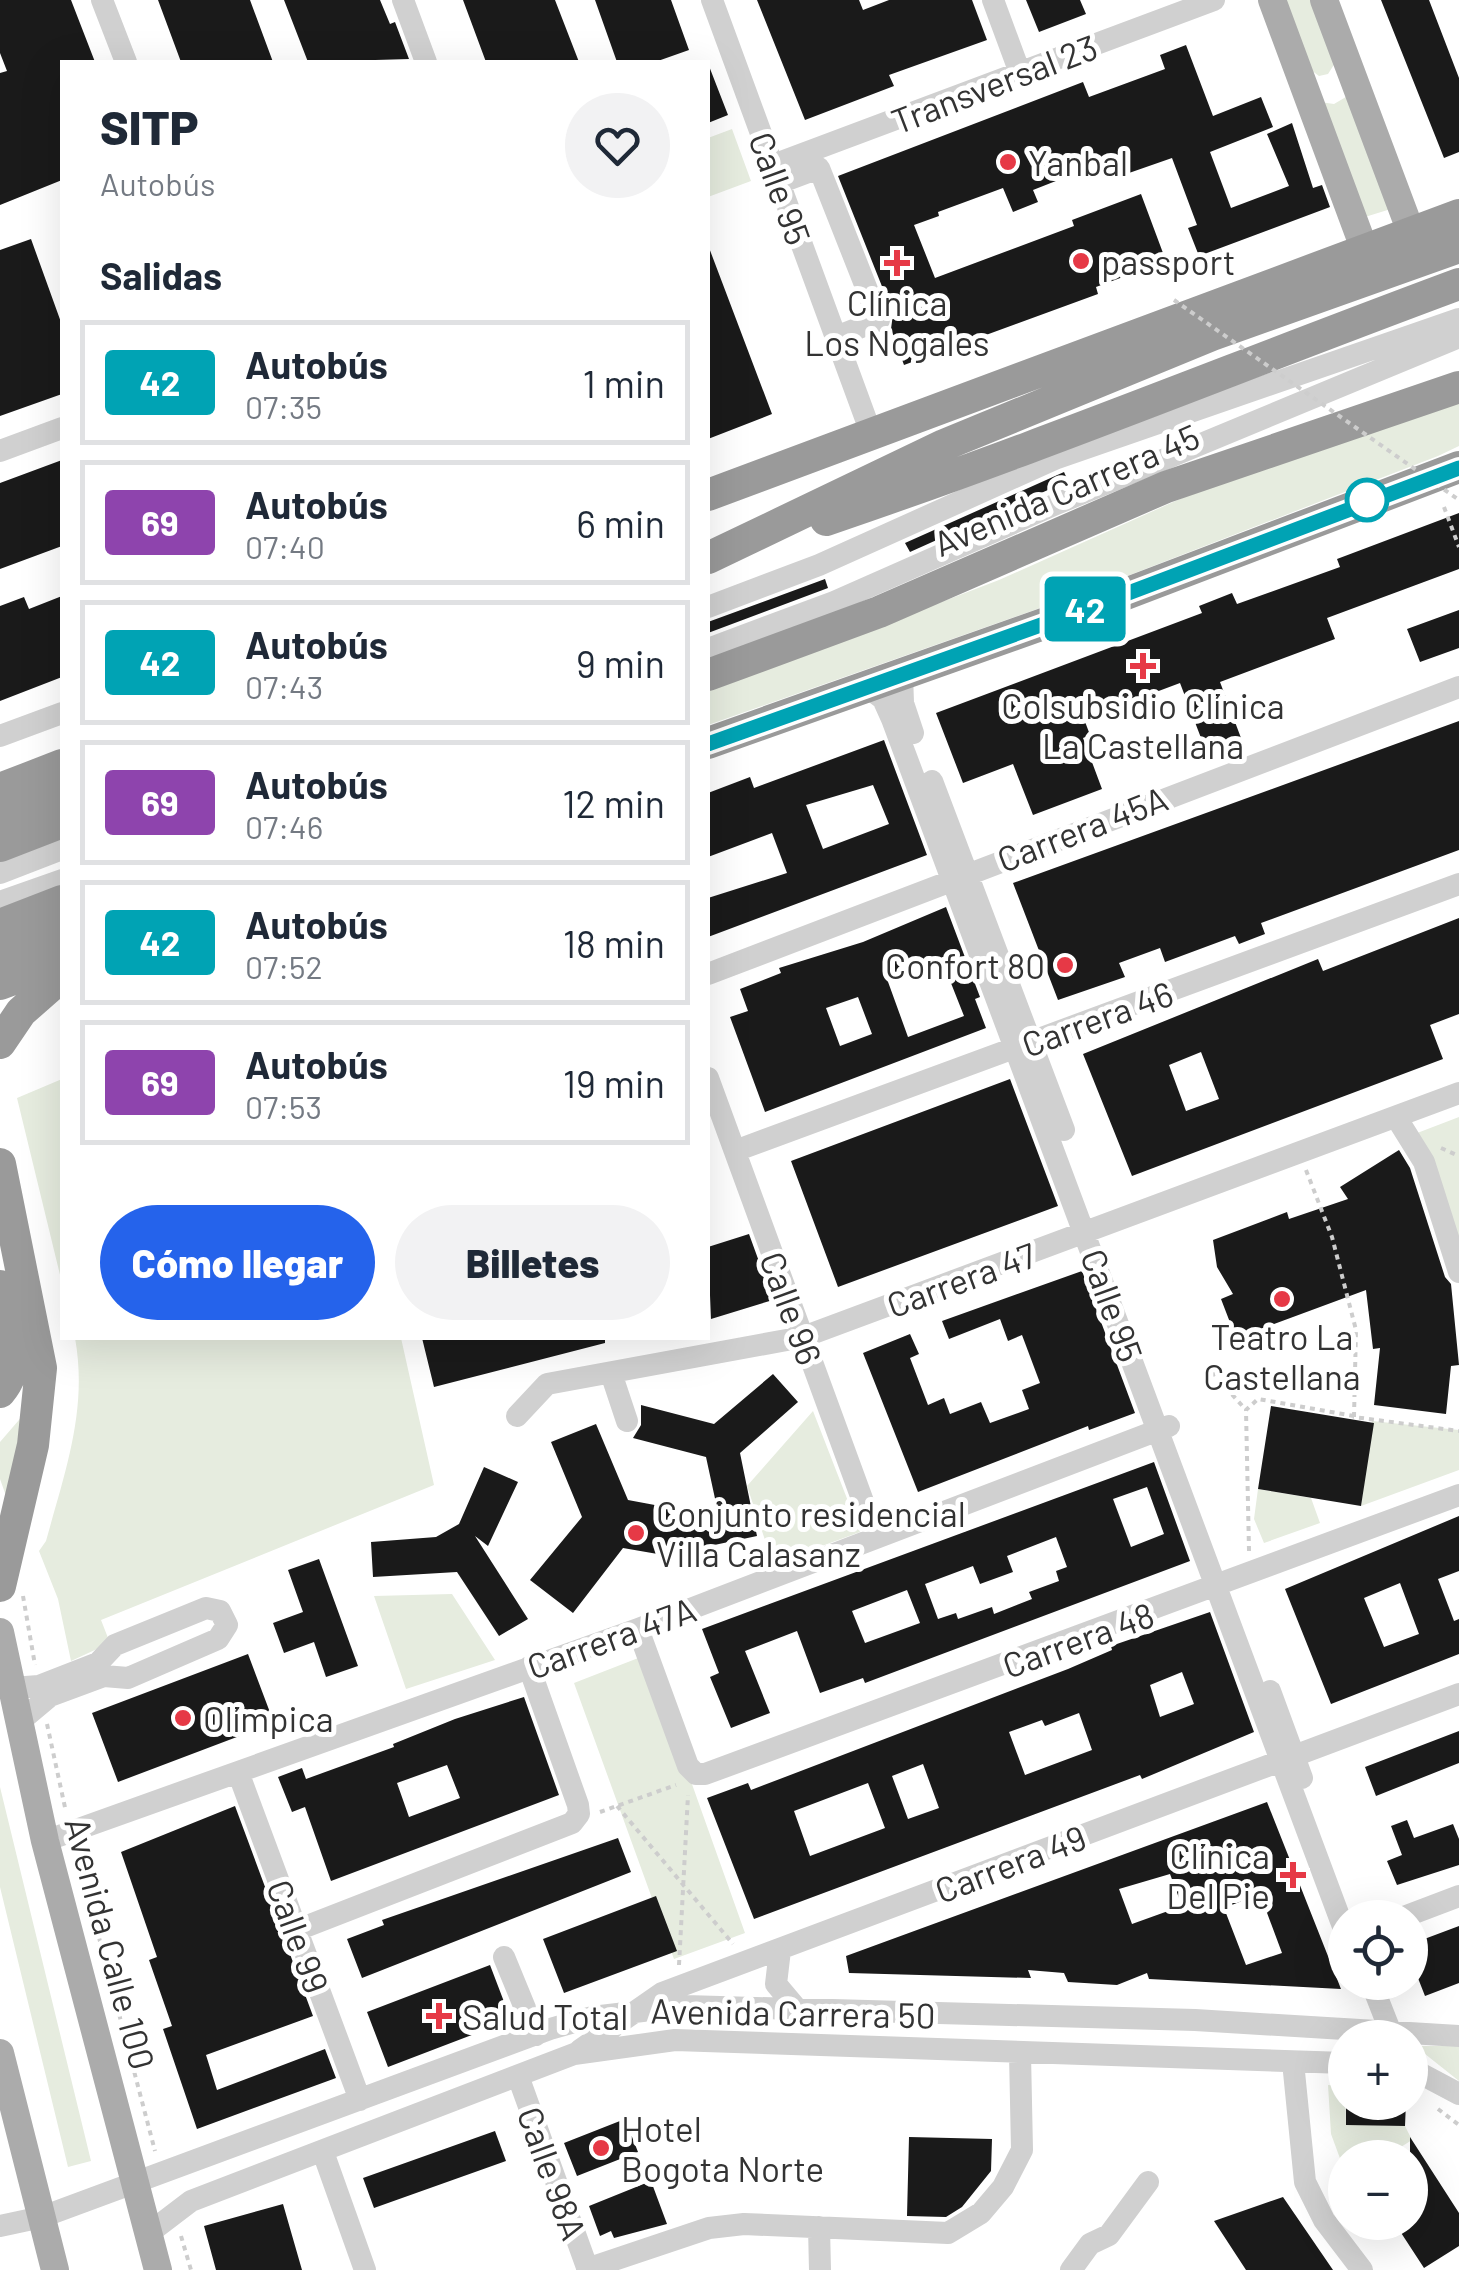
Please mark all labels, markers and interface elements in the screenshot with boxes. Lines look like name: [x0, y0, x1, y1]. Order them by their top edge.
street label: Transversal 23: [885, 25, 1103, 141]
button: heart: [565, 93, 670, 198]
text: SITP: [100, 97, 199, 155]
street label: Calle 95: [741, 126, 821, 250]
place label: Yanbal: [1028, 141, 1128, 183]
marker: Yanbal: [997, 151, 1019, 173]
text: Autobús: [100, 164, 215, 202]
place label: passport: [1101, 240, 1235, 282]
marker: Clínica Los Nogales: [884, 250, 910, 276]
marker: passport: [1070, 250, 1092, 272]
text: Salidas: [100, 252, 222, 298]
place label: Clínica Los Nogales: [804, 281, 990, 363]
text: Autobús: [245, 341, 388, 387]
text: 1 min: [583, 360, 665, 406]
text: 42: [140, 361, 180, 403]
text: 07:35: [245, 387, 322, 425]
street label: Avenida Carrera 45: [927, 414, 1205, 564]
unlabelled marker: [1346, 479, 1388, 521]
text: Autobús: [245, 481, 388, 527]
text: 6 min: [576, 500, 665, 546]
text: 69: [141, 501, 179, 543]
text: 07:40: [245, 527, 325, 565]
line badge: 42: [1040, 576, 1130, 642]
text: 42: [1065, 588, 1105, 630]
text: Autobús: [245, 621, 388, 667]
text: 9 min: [576, 640, 665, 686]
text: 42: [140, 641, 180, 683]
marker: Colsubsidio Clínica La Castellana: [1130, 653, 1156, 679]
text: 07:43: [245, 667, 323, 705]
place label: Colsubsidio Clínica La Castellana: [1001, 684, 1285, 766]
text: Autobús: [245, 761, 388, 807]
street label: Carrera 45A: [991, 776, 1173, 880]
text: 12 min: [562, 780, 665, 826]
text: 69: [141, 781, 179, 823]
text: 07:46: [245, 807, 323, 845]
text: Autobús: [245, 901, 388, 947]
text: 18 min: [563, 920, 665, 966]
text: 42: [140, 921, 180, 963]
place label: Confort 80: [885, 944, 1045, 986]
text: 07:52: [245, 947, 323, 985]
marker: Confort 80: [1054, 954, 1076, 976]
street label: Carrera 46: [1016, 971, 1178, 1065]
text: Autobús: [245, 1041, 388, 1087]
text: 19 min: [563, 1060, 665, 1106]
text: 69: [141, 1061, 179, 1103]
text: 07:53: [245, 1087, 322, 1125]
button: Cómo llegar: [100, 1205, 375, 1320]
button: Billetes: [395, 1205, 670, 1320]
street label: Carrera 47: [881, 1233, 1041, 1325]
street label: Calle 95: [1073, 1243, 1153, 1367]
street label: Calle 96: [752, 1246, 832, 1370]
marker: Teatro La Castellana: [1271, 1288, 1293, 1310]
place label: Teatro La Castellana: [1203, 1315, 1361, 1397]
place label: Conjunto residencial Villa Calasanz: [656, 1492, 966, 1574]
marker: Conjunto residencial Villa Calasanz: [625, 1522, 647, 1544]
street label: Carrera 47A: [521, 1587, 701, 1687]
street label: Carrera 48: [997, 1592, 1159, 1686]
place label: Olímpica: [203, 1697, 334, 1739]
marker: Olímpica: [172, 1707, 194, 1729]
street label: Avenida Calle 100: [57, 1812, 165, 2074]
street label: Carrera 49: [929, 1815, 1091, 1911]
place label: Clínica Del Pie: [1166, 1834, 1270, 1916]
marker: Clínica Del Pie: [1280, 1862, 1306, 1888]
street label: Calle 99: [259, 1874, 339, 1998]
map controls: [1328, 1900, 1428, 2240]
button: locate: [1328, 1900, 1428, 2000]
street label: Avenida Carrera 50: [650, 1989, 936, 2035]
place label: Salud Total: [462, 1995, 628, 2037]
marker: Salud Total: [426, 2003, 452, 2029]
button: +: [1328, 2020, 1428, 2120]
street label: Calle 98A: [510, 2101, 596, 2245]
place label: Hotel Bogota Norte: [621, 2107, 824, 2189]
marker: Hotel Bogota Norte: [590, 2137, 612, 2159]
button: −: [1328, 2140, 1428, 2240]

